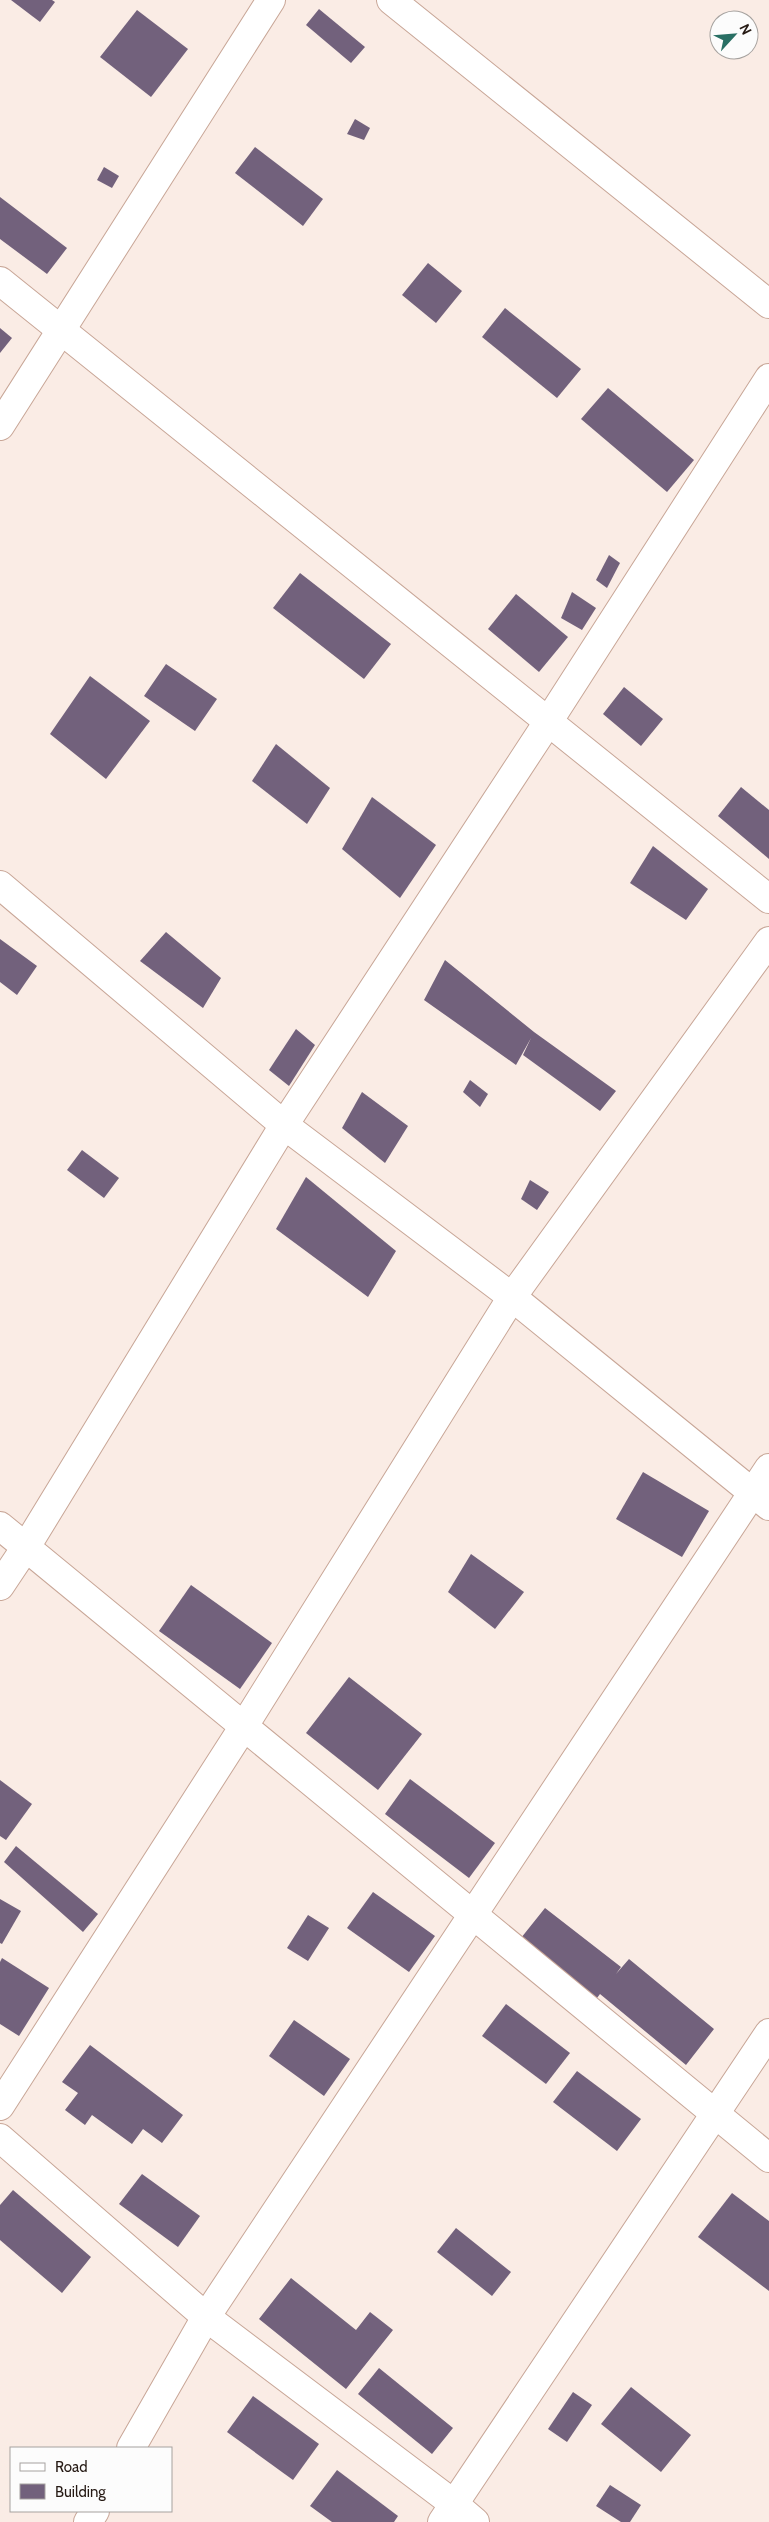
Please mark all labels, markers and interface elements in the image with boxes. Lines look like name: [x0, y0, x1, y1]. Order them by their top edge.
north arrow: [709, 10, 759, 60]
text: N: [735, 21, 756, 38]
legend: [10, 2447, 172, 2512]
text: Road: [55, 2458, 88, 2476]
text: Building: [55, 2483, 106, 2501]

